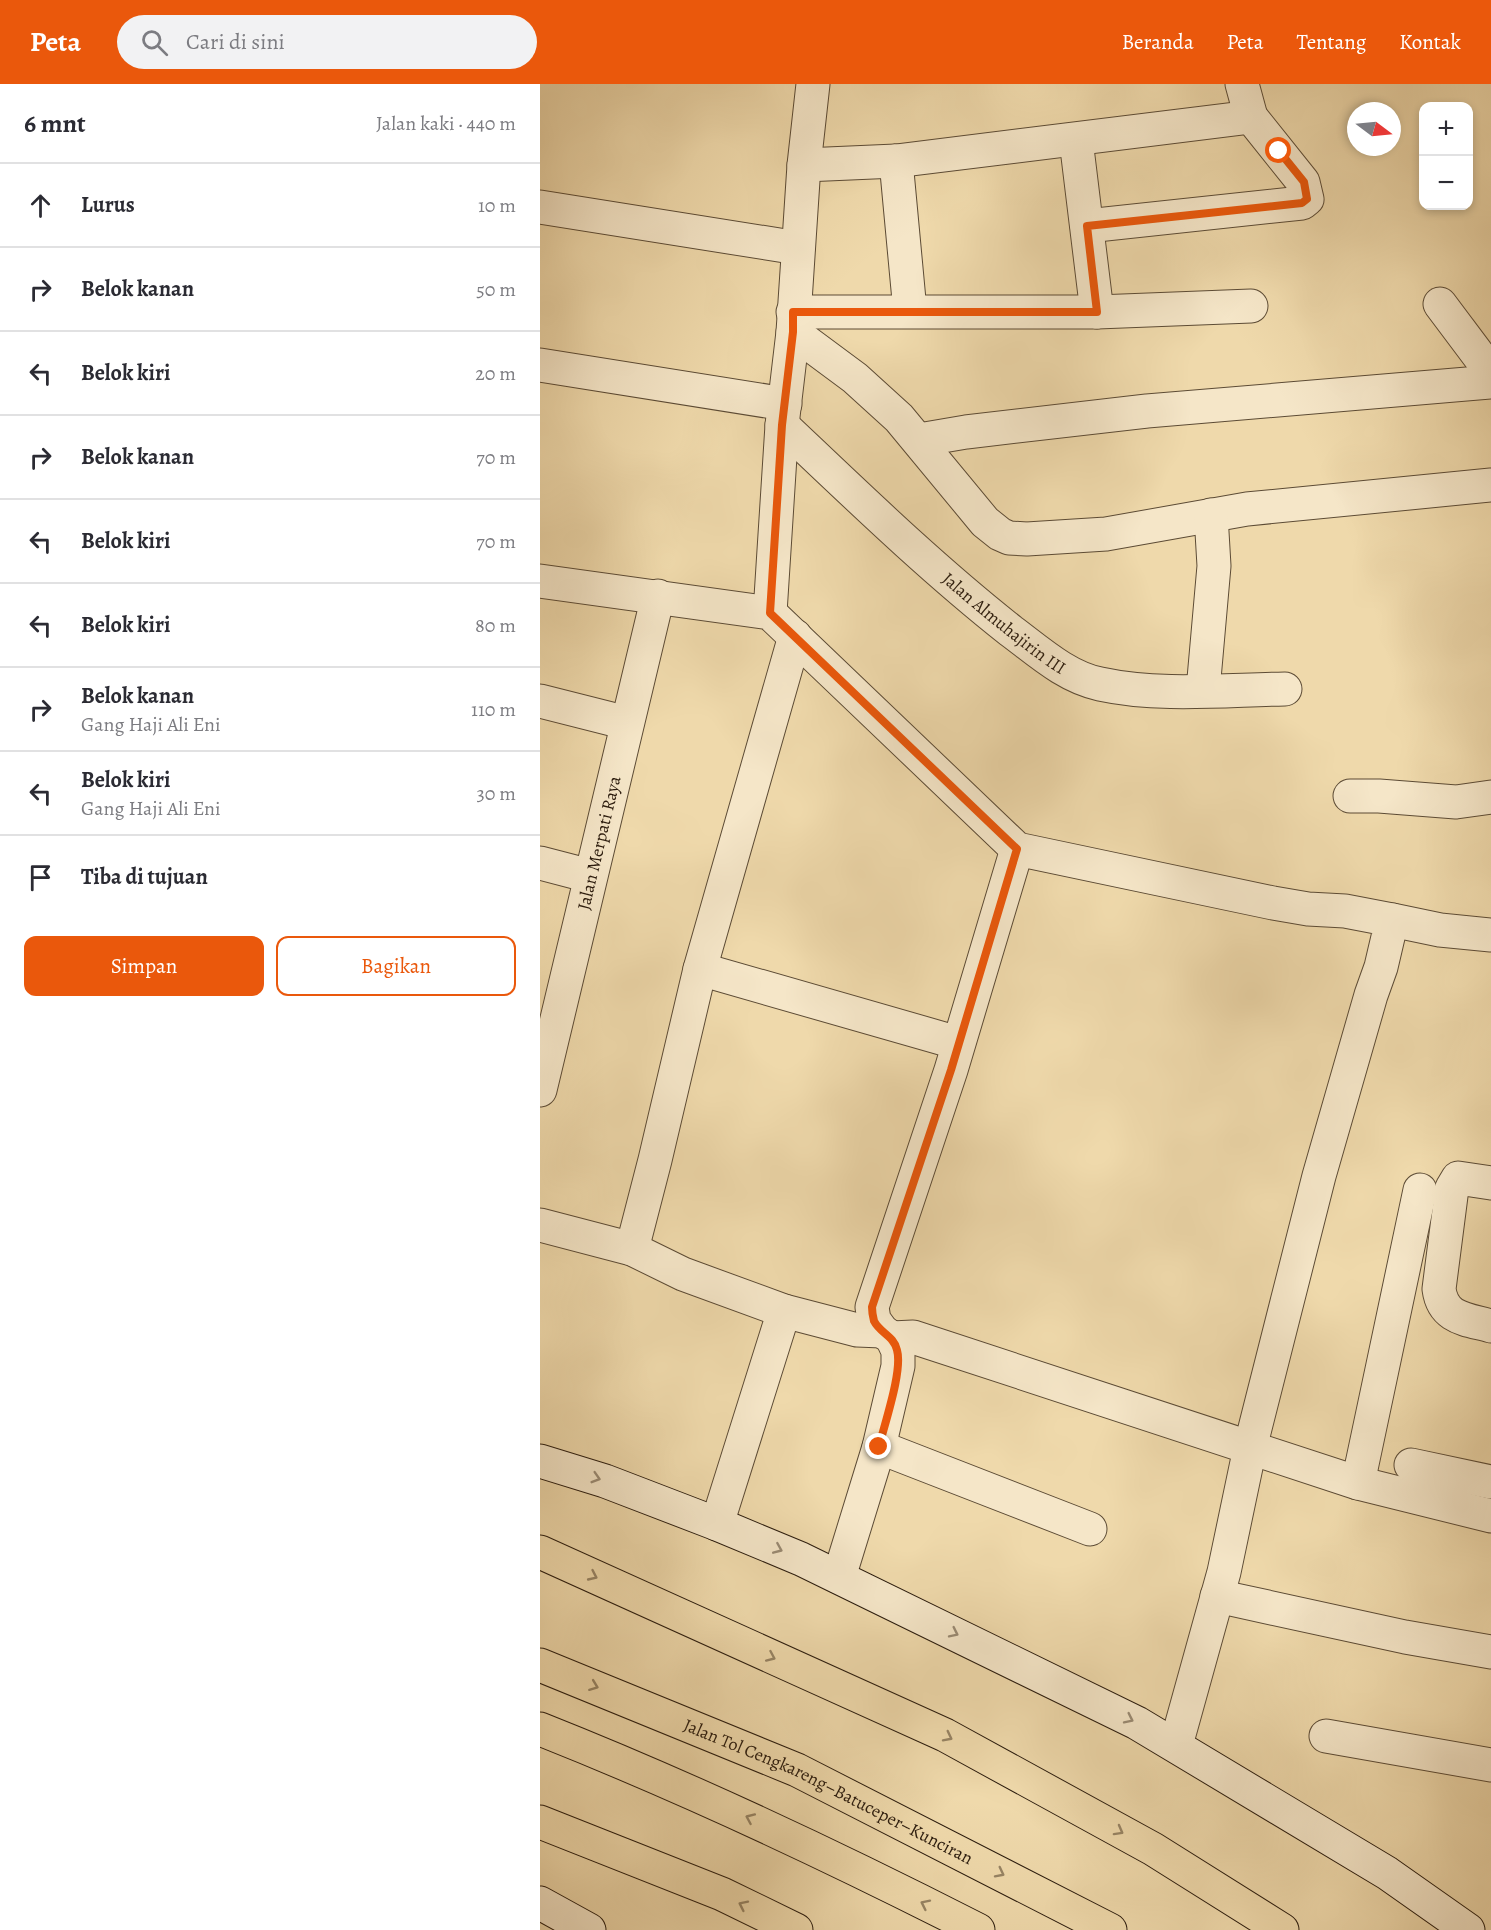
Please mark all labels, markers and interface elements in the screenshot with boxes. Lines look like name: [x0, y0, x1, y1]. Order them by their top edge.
search box: [117, 15, 537, 69]
text: Peta: [30, 23, 81, 61]
icon: search: [138, 26, 171, 59]
text: Cari di sini: [186, 27, 285, 57]
text: Beranda: [1122, 28, 1194, 56]
text: Peta: [1227, 28, 1263, 56]
text: Tentang: [1296, 28, 1366, 56]
text: Kontak: [1399, 28, 1461, 56]
north arrow: [1347, 102, 1401, 156]
map controls: [1419, 102, 1473, 210]
button: +: [1419, 102, 1473, 156]
text: 6 mnt: [24, 106, 86, 141]
text: Jalan kaki · 440 m: [376, 110, 516, 137]
route start: [1265, 137, 1291, 163]
button: −: [1419, 156, 1473, 210]
icon: ahead: [24, 189, 57, 222]
text: Lurus: [81, 190, 135, 220]
text: 10 m: [478, 192, 516, 219]
icon: right: [24, 273, 57, 306]
text: Belok kanan: [81, 274, 194, 304]
text: 50 m: [476, 276, 516, 303]
icon: left: [24, 357, 57, 390]
text: Belok kiri: [81, 358, 170, 388]
text: 20 m: [475, 360, 516, 387]
icon: right: [24, 441, 57, 474]
text: Belok kanan: [81, 442, 194, 472]
text: 70 m: [476, 444, 516, 471]
icon: left: [24, 525, 57, 558]
text: Belok kiri: [81, 526, 170, 556]
text: 70 m: [476, 528, 516, 555]
street label: Jalan Almuhajirin III: [937, 567, 1070, 680]
icon: left: [24, 609, 57, 642]
text: Belok kiri: [81, 610, 170, 640]
text: 80 m: [475, 612, 516, 639]
text: Belok kanan: [81, 681, 194, 711]
icon: right: [24, 693, 57, 726]
text: 110 m: [471, 696, 516, 723]
text: Gang Haji Ali Eni: [81, 711, 221, 738]
text: Belok kiri: [81, 765, 170, 795]
street label: Jalan Merpati Raya: [571, 773, 627, 912]
icon: left: [24, 777, 57, 810]
text: 30 m: [476, 780, 516, 807]
text: Gang Haji Ali Eni: [81, 795, 221, 822]
icon: arrive: [24, 861, 57, 894]
text: Tiba di tujuan: [81, 862, 208, 892]
button: Simpan: [24, 936, 264, 996]
button: Bagikan: [276, 936, 516, 996]
route end: [865, 1433, 891, 1459]
one-way arrow: [590, 1471, 601, 1483]
one-way arrow: [771, 1542, 782, 1554]
one-way arrow: [587, 1569, 598, 1581]
one-way arrow: [947, 1625, 958, 1637]
one-way arrow: [764, 1650, 775, 1662]
one-way arrow: [588, 1679, 599, 1691]
one-way arrow: [1122, 1711, 1133, 1723]
street label: Jalan Tol Cengkareng–Batuceper–Kunciran: [680, 1713, 977, 1870]
one-way arrow: [942, 1730, 953, 1742]
one-way arrow: [745, 1814, 756, 1826]
one-way arrow: [1113, 1824, 1124, 1835]
one-way arrow: [994, 1866, 1004, 1877]
one-way arrow: [921, 1899, 932, 1911]
one-way arrow: [739, 1900, 750, 1912]

